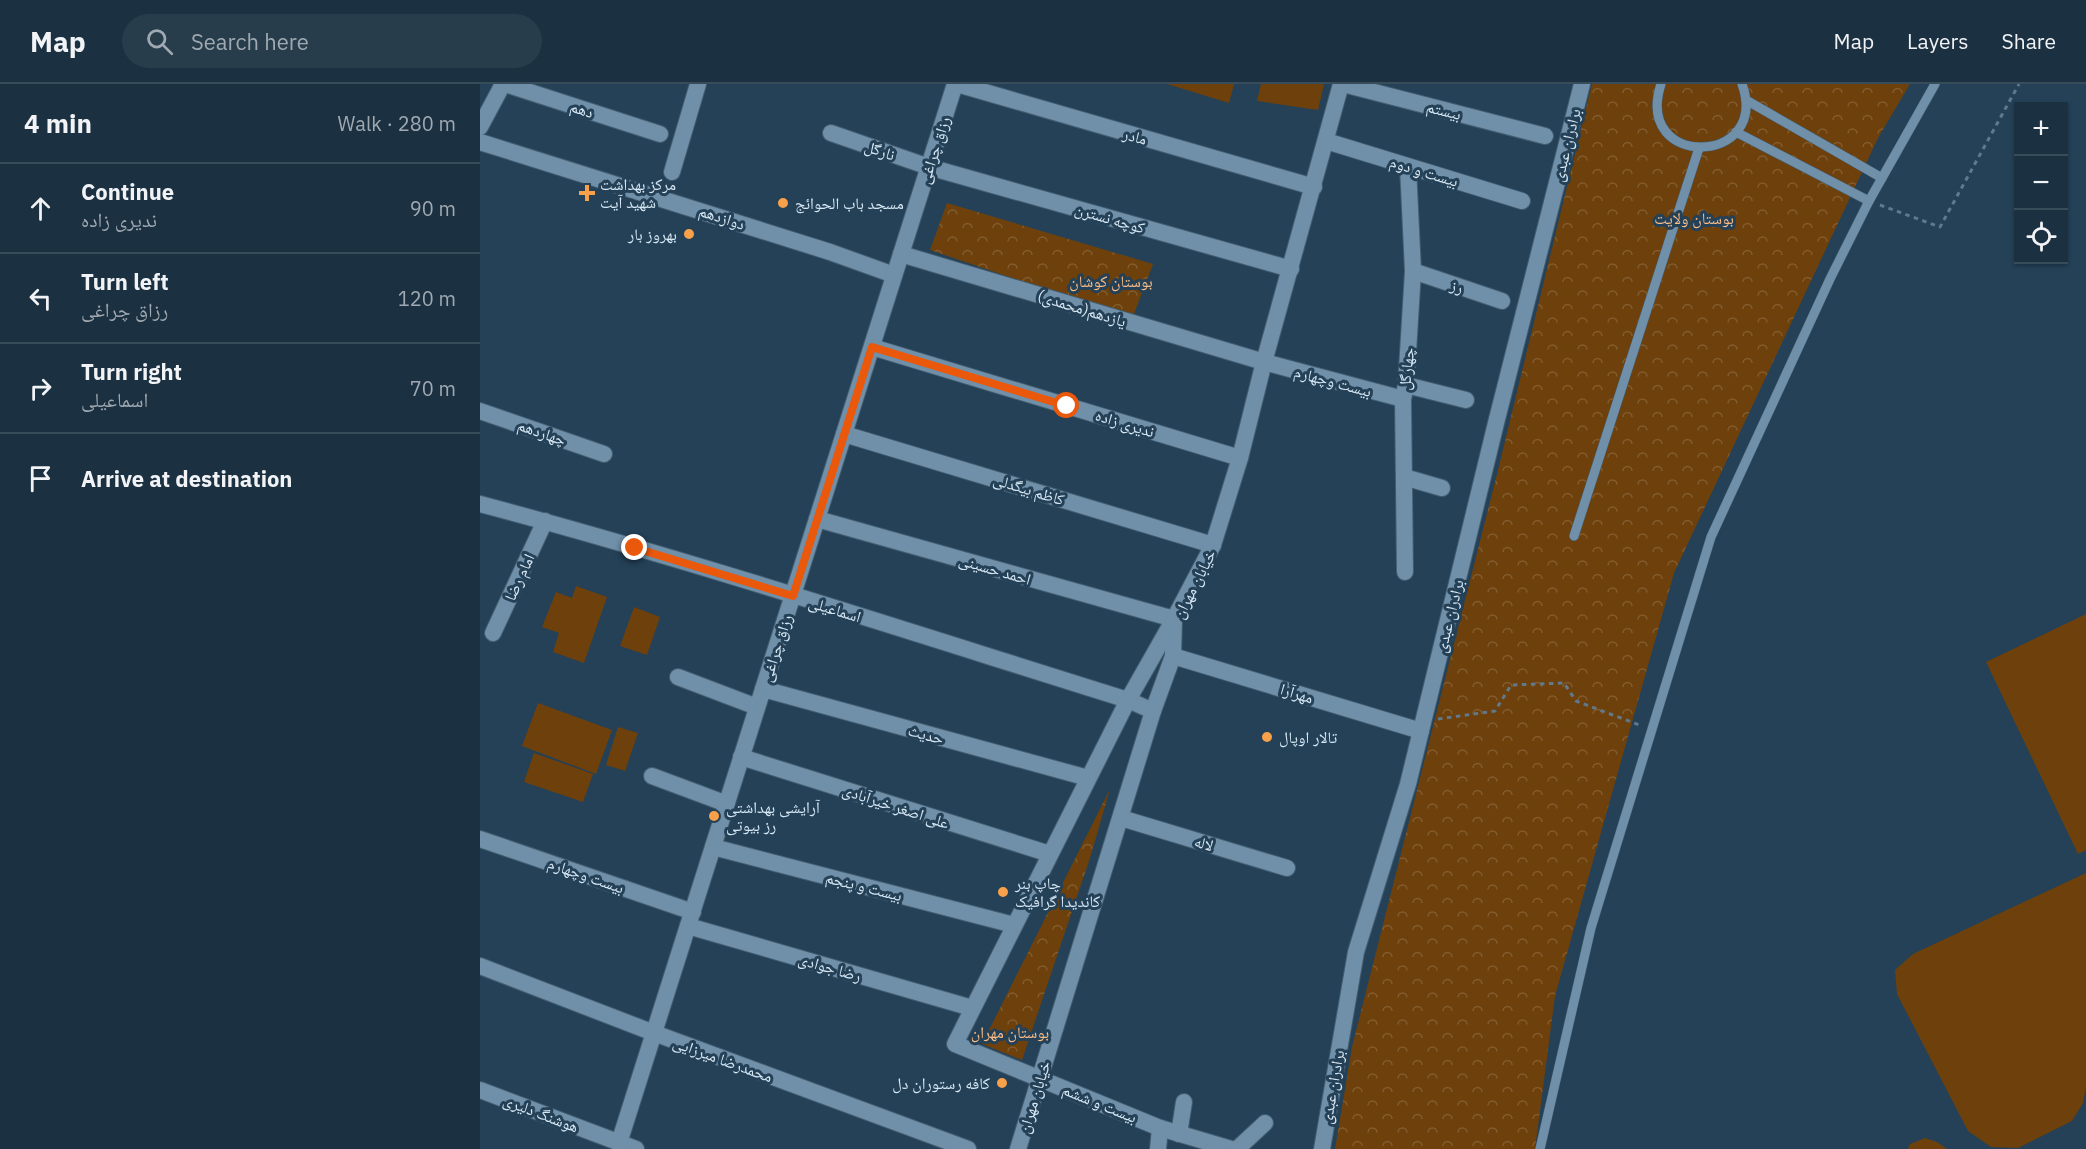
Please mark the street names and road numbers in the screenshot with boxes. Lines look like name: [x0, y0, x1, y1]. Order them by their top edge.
street label: دهم: [568, 96, 596, 123]
street label: بیستم: [1424, 96, 1463, 125]
street label: برادران عبدی: [1547, 106, 1586, 184]
street label: رزاق چراغی: [914, 114, 955, 187]
street label: مادر: [1120, 123, 1149, 149]
street label: نارگل: [862, 136, 898, 165]
street label: بیست و دوم: [1387, 151, 1461, 192]
street label: کوچه نسترن: [1072, 198, 1148, 239]
street label: دوازدهم: [696, 200, 748, 235]
street label: رز: [1447, 274, 1466, 297]
street label: یازدهم(محمدی): [1035, 285, 1129, 332]
street label: چهارگل: [1394, 347, 1419, 391]
street label: بیست وچهارم: [1292, 361, 1374, 402]
street label: ندیری زاده: [1093, 405, 1157, 442]
street label: چهاردهم: [515, 414, 569, 450]
street label: کاظم بیگدلی: [991, 469, 1067, 510]
street label: خیابان مهران: [1168, 546, 1221, 622]
street label: احمد حسینی: [956, 549, 1033, 590]
street label: امام رضا: [499, 550, 539, 604]
street label: برادران عبدی: [1430, 577, 1469, 655]
street label: اسماعیلی: [806, 592, 864, 627]
street label: رزاق چراغی: [756, 612, 797, 685]
street label: مهرآرا: [1278, 679, 1316, 707]
street label: حدیث: [906, 720, 946, 748]
street label: علی اصغر خیرآبادی: [840, 779, 952, 834]
street label: لاله: [1192, 831, 1216, 855]
street label: بیست وچهارم: [545, 853, 627, 898]
street label: بیست و پنجم: [823, 867, 904, 906]
street label: رضا جوادی: [796, 948, 864, 986]
street label: محمدرضا میرزایی: [670, 1032, 776, 1087]
street label: برادران عبدی: [1316, 1049, 1349, 1126]
street label: خیابان مهران: [1014, 1058, 1055, 1136]
street label: بیست و ششم: [1060, 1079, 1140, 1128]
street label: هوشنگ دلیری: [500, 1089, 582, 1137]

